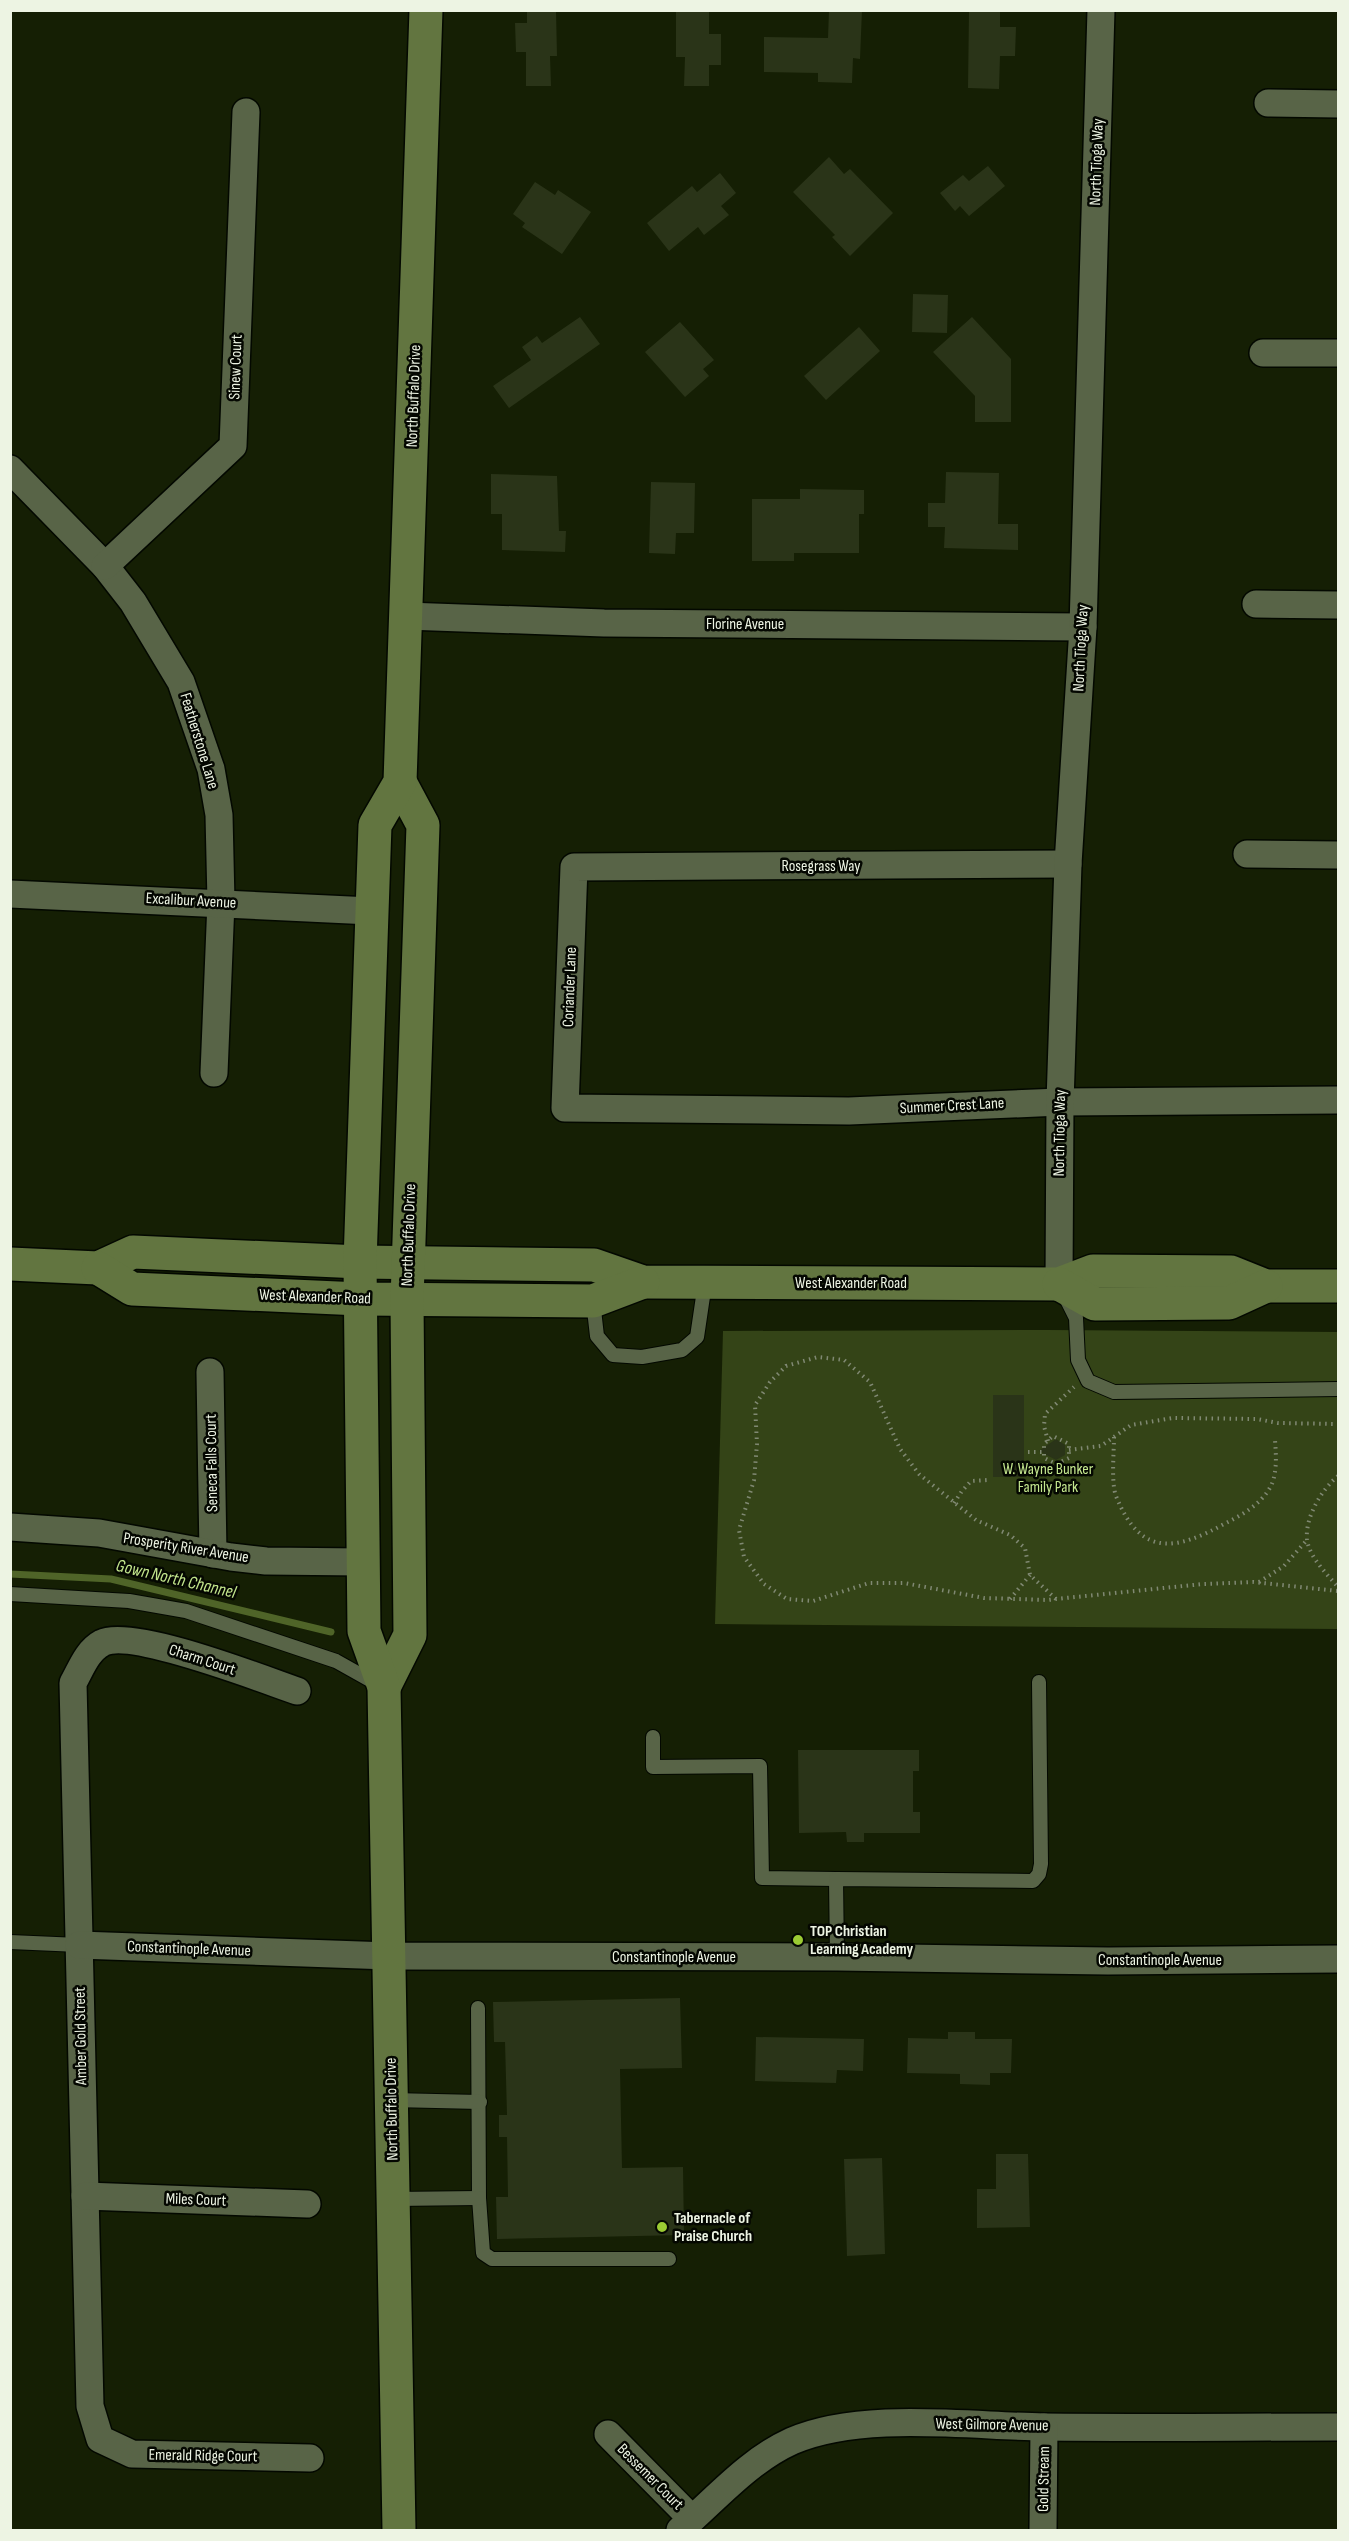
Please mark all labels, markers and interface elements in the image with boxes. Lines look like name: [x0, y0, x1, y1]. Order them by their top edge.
street label: North Tioga Way: [1086, 118, 1108, 206]
street label: Sinew Court: [225, 334, 247, 400]
street label: North Buffalo Drive: [403, 344, 425, 448]
street label: North Tioga Way: [1069, 604, 1093, 692]
street label: Florine Avenue: [706, 615, 784, 634]
street label: Featherstone Lane: [175, 691, 223, 791]
street label: Rosegrass Way: [782, 857, 860, 876]
street label: Excalibur Avenue: [145, 889, 237, 913]
street label: Coriander Lane: [559, 946, 581, 1028]
street label: North Tioga Way: [1050, 1089, 1070, 1177]
street label: Summer Crest Lane: [899, 1094, 1005, 1118]
street label: North Buffalo Drive: [398, 1183, 420, 1287]
street label: West Alexander Road: [795, 1274, 907, 1293]
street label: West Alexander Road: [259, 1286, 371, 1308]
street label: Seneca Falls Court: [202, 1414, 222, 1512]
park label: W. Wayne Bunker Family Park: [1003, 1460, 1094, 1497]
street label: Prosperity River Avenue: [122, 1529, 250, 1567]
water label: Gown North Channel: [114, 1555, 239, 1603]
street label: Charm Court: [166, 1640, 238, 1680]
place label: TOP Christian Learning Academy: [810, 1922, 914, 1959]
marker: TOP Christian Learning Academy: [791, 1933, 805, 1947]
street label: Constantinople Avenue: [127, 1937, 251, 1961]
street label: Constantinople Avenue: [612, 1948, 736, 1967]
street label: Constantinople Avenue: [1098, 1951, 1222, 1970]
street label: Amber Gold Street: [71, 1987, 91, 2086]
street label: North Buffalo Drive: [382, 2057, 402, 2161]
street label: Miles Court: [165, 2189, 227, 2211]
place label: Tabernacle of Praise Church: [674, 2209, 752, 2246]
marker: Tabernacle of Praise Church: [655, 2220, 669, 2234]
street label: West Gilmore Avenue: [935, 2415, 1049, 2435]
street label: Bessemer Court: [613, 2440, 687, 2514]
street label: Emerald Ridge Court: [148, 2446, 258, 2466]
street label: Gold Stream: [1034, 2446, 1054, 2512]

